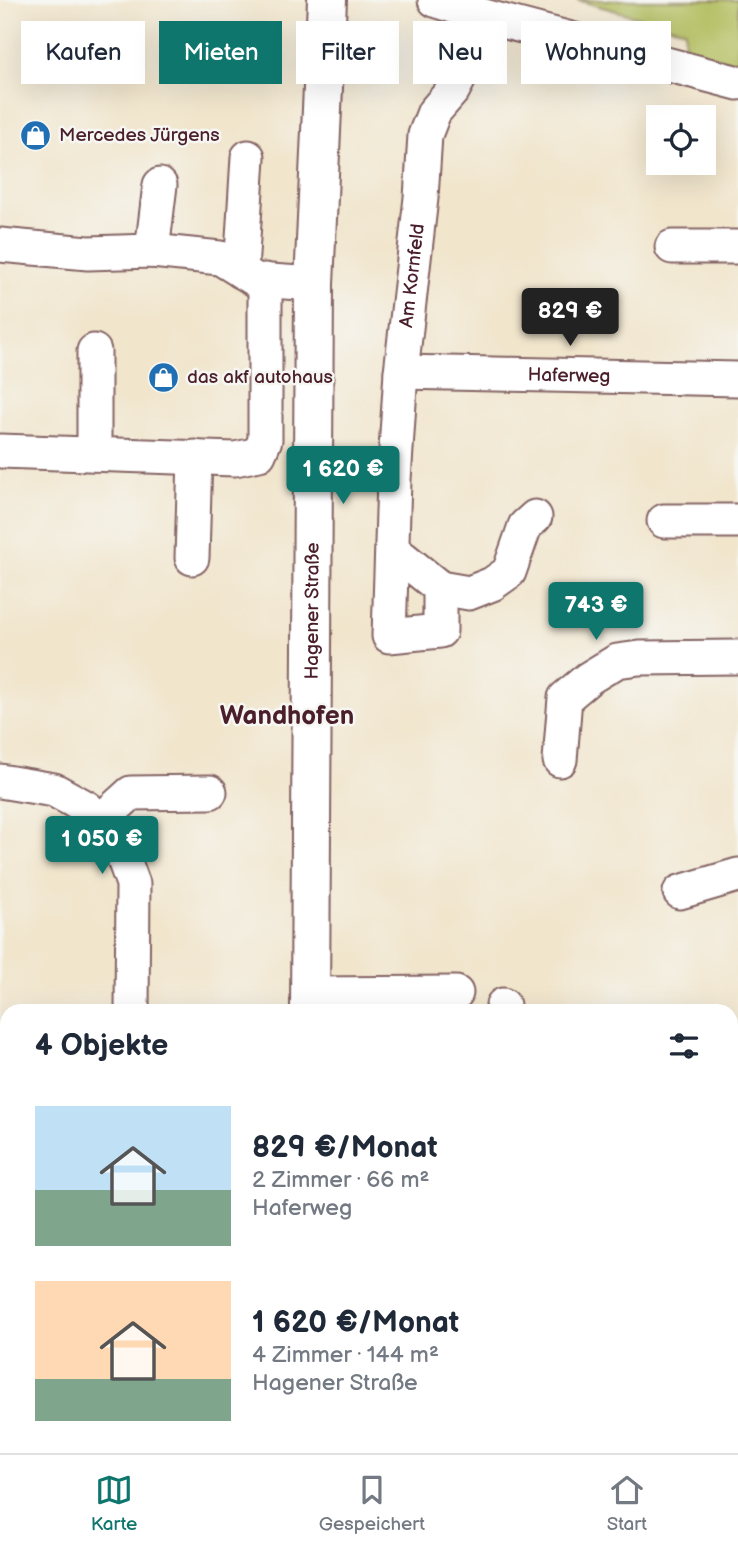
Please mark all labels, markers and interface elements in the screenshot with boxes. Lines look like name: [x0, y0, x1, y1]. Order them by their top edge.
chip: Kaufen: [21, 21, 145, 84]
chip: Mieten: [159, 21, 282, 84]
chip: Filter: [296, 21, 399, 84]
chip: Neu: [413, 21, 507, 84]
chip: Wohnung: [521, 21, 671, 84]
map controls: [646, 105, 716, 175]
button: locate: [646, 105, 716, 175]
shop icon: Mercedes Jürgens: [19, 118, 53, 152]
place label: Mercedes Jürgens: [59, 124, 220, 147]
street label: Am Kornfeld: [395, 222, 429, 329]
pin: 829 €: [521, 288, 619, 348]
text: 829 €: [538, 297, 602, 325]
shop icon: das akf autohaus: [147, 360, 181, 394]
street label: Haferweg: [527, 363, 611, 388]
place label: das akf autohaus: [187, 366, 333, 389]
pin: 1 620 €: [278, 447, 408, 506]
text: 1 620 €: [302, 455, 384, 483]
street label: Hagener Straße: [300, 542, 324, 680]
pin: 743 €: [547, 582, 645, 642]
text: 743 €: [564, 591, 628, 619]
district label: Wandhofen: [220, 701, 354, 732]
pin: 1 050 €: [37, 816, 167, 876]
text: 1 050 €: [61, 825, 143, 853]
icon: filters: [665, 1027, 703, 1065]
text: 4 Objekte: [35, 1028, 168, 1064]
text: 829 €/Monat: [252, 1130, 438, 1166]
icon: home: [91, 1134, 175, 1218]
text: 2 Zimmer · 66 m²: [252, 1166, 430, 1194]
text: Haferweg: [252, 1194, 352, 1222]
text: 1 620 €/Monat: [252, 1305, 459, 1341]
icon: home: [91, 1309, 175, 1393]
text: 4 Zimmer · 144 m²: [252, 1341, 439, 1369]
text: Hagener Straße: [252, 1369, 418, 1397]
tab: Karte: [91, 1471, 137, 1536]
tab: Gespeichert: [319, 1471, 425, 1536]
tab: Start: [607, 1471, 647, 1536]

